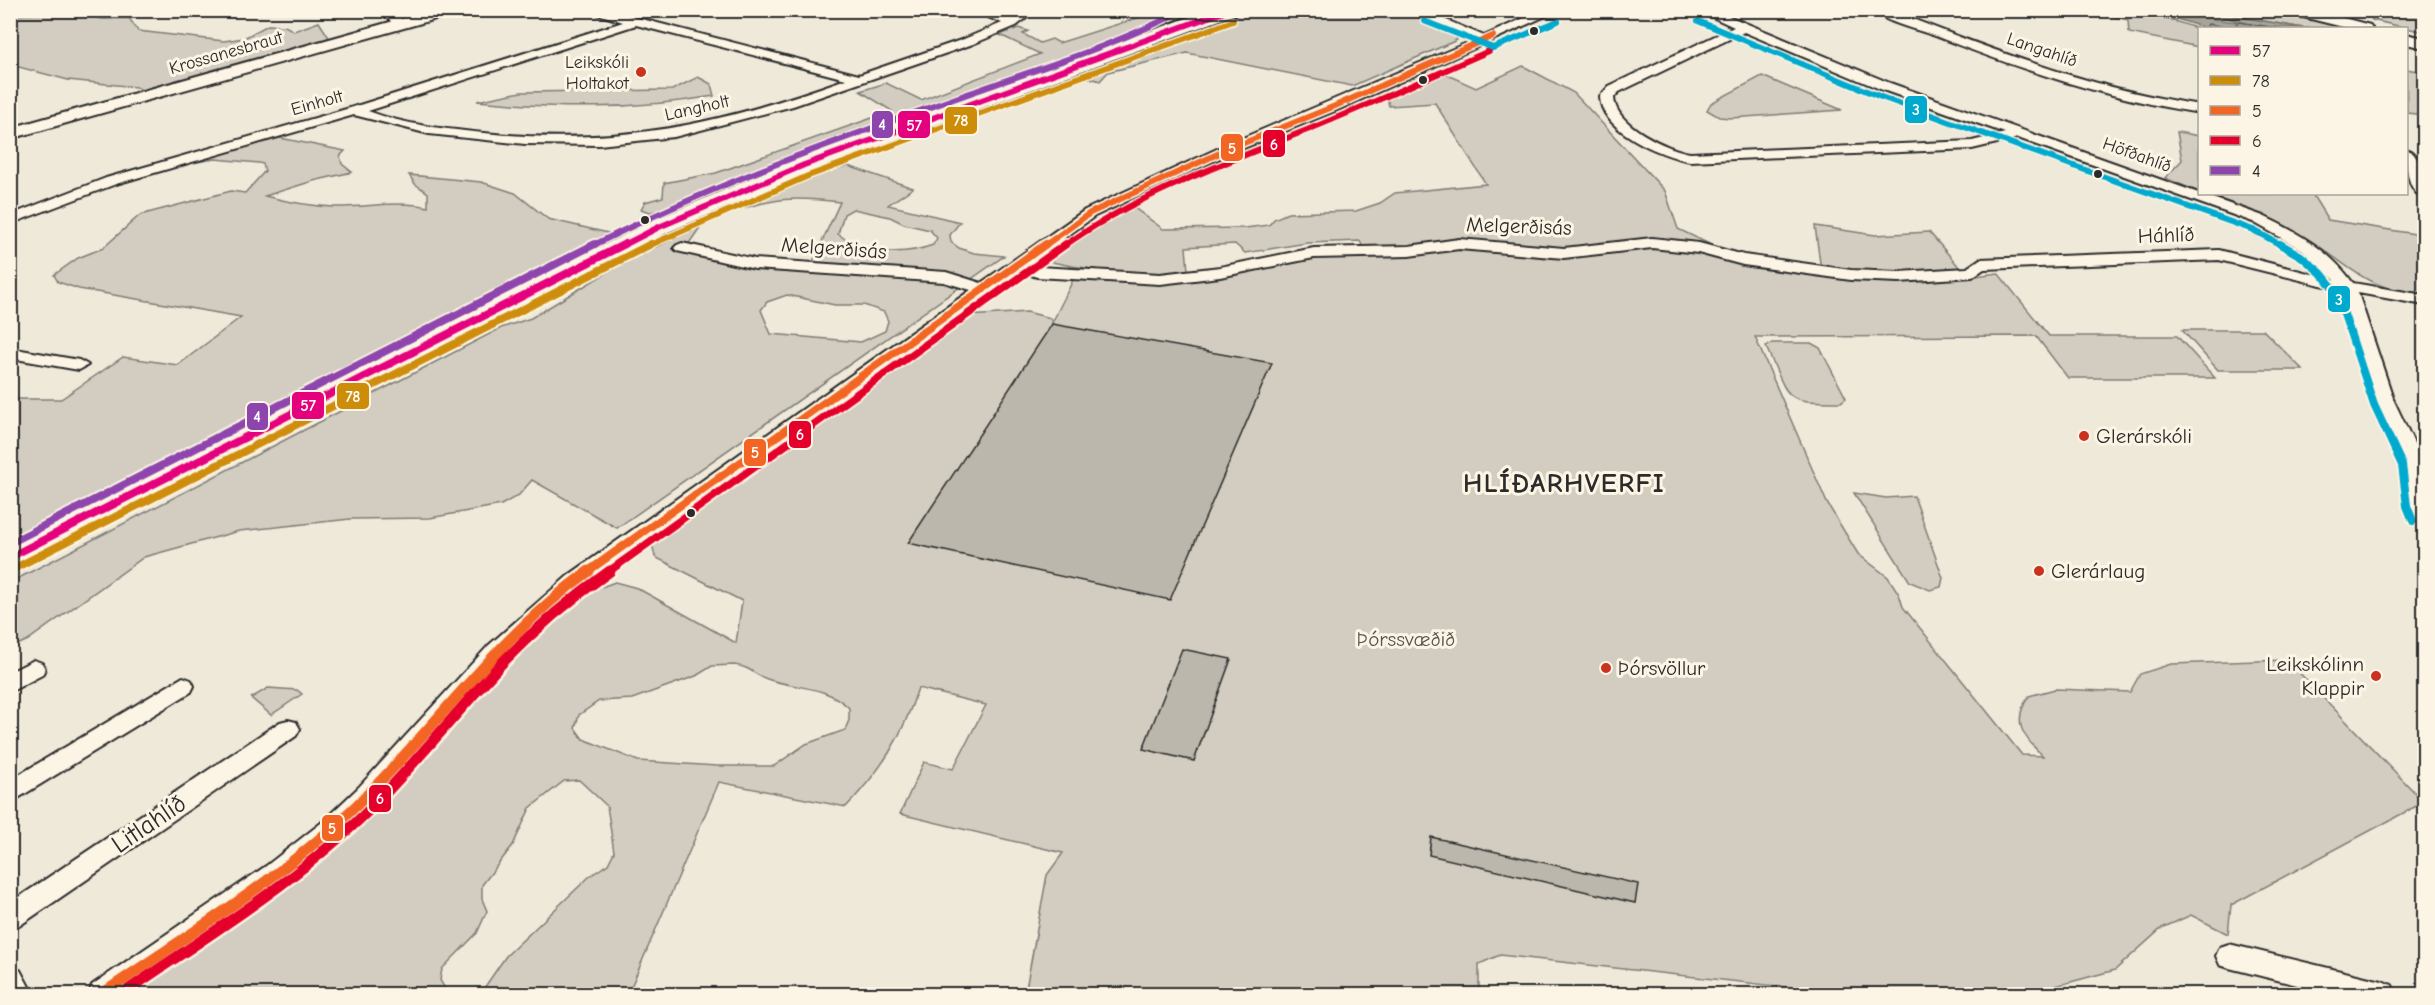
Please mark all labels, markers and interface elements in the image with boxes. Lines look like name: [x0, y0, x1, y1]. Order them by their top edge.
unlabelled marker: [1528, 25, 1540, 37]
street label: Krossanesbraut: [167, 27, 286, 79]
legend: [2198, 27, 2408, 195]
street label: Langahlíð: [2004, 28, 2080, 72]
text: 57: [2252, 41, 2271, 62]
place label: Leikskóli Holtakot: [565, 52, 630, 94]
marker: Leikskóli Holtakot: [634, 65, 648, 79]
text: 78: [2252, 71, 2270, 92]
unlabelled marker: [1417, 74, 1429, 86]
street label: Einholt: [289, 85, 346, 120]
street label: Langholt: [663, 90, 732, 126]
line badge: 3: [1904, 95, 1928, 124]
text: 3: [1912, 101, 1920, 119]
text: 5: [2252, 101, 2262, 122]
line badge: 78: [944, 106, 978, 135]
line badge: 4: [871, 110, 894, 139]
line badge: 57: [897, 110, 931, 139]
text: 78: [954, 112, 968, 130]
text: 4: [878, 116, 886, 134]
text: 57: [906, 117, 923, 135]
line badge: 6: [1262, 129, 1286, 158]
text: 6: [2252, 131, 2262, 152]
line badge: 5: [1220, 133, 1244, 162]
street label: Höfðahlíð: [2100, 133, 2174, 177]
text: 6: [1270, 136, 1278, 154]
text: 5: [1228, 140, 1236, 158]
text: 4: [2252, 161, 2261, 182]
unlabelled marker: [2092, 168, 2104, 180]
street label: Melgerðisás: [1466, 212, 1572, 240]
unlabelled marker: [639, 214, 651, 226]
street label: Háhlíð: [2137, 222, 2195, 248]
street label: Melgerðisás: [780, 232, 888, 264]
line badge: 3: [2327, 285, 2351, 313]
text: 3: [2335, 291, 2343, 309]
line badge: 78: [336, 382, 370, 410]
text: 78: [346, 388, 360, 406]
line badge: 57: [291, 391, 325, 420]
text: 57: [300, 397, 317, 415]
line badge: 4: [246, 402, 269, 431]
text: 4: [253, 408, 261, 426]
line badge: 6: [788, 420, 812, 449]
place label: Glerárskóli: [2096, 424, 2192, 448]
text: 6: [796, 426, 804, 444]
marker: Glerárskóli: [2077, 429, 2091, 443]
line badge: 5: [743, 438, 767, 467]
text: 5: [751, 444, 759, 462]
district label: HLÍÐARHVERFI: [1463, 468, 1665, 499]
unlabelled marker: [685, 507, 697, 519]
place label: Glerárlaug: [2051, 559, 2145, 583]
marker: Glerárlaug: [2032, 564, 2046, 578]
park label: Þórssvæðið: [1357, 627, 1455, 651]
place label: Leikskólinn Klappir: [2266, 652, 2365, 700]
place label: Þórsvöllur: [1618, 656, 1706, 680]
marker: Þórsvöllur: [1599, 661, 1613, 675]
marker: Leikskólinn Klappir: [2369, 669, 2383, 683]
line badge: 6: [368, 784, 392, 813]
street label: Litlahlíð: [106, 788, 192, 860]
text: 6: [376, 790, 384, 808]
line badge: 5: [321, 814, 344, 842]
text: 5: [328, 820, 336, 838]

